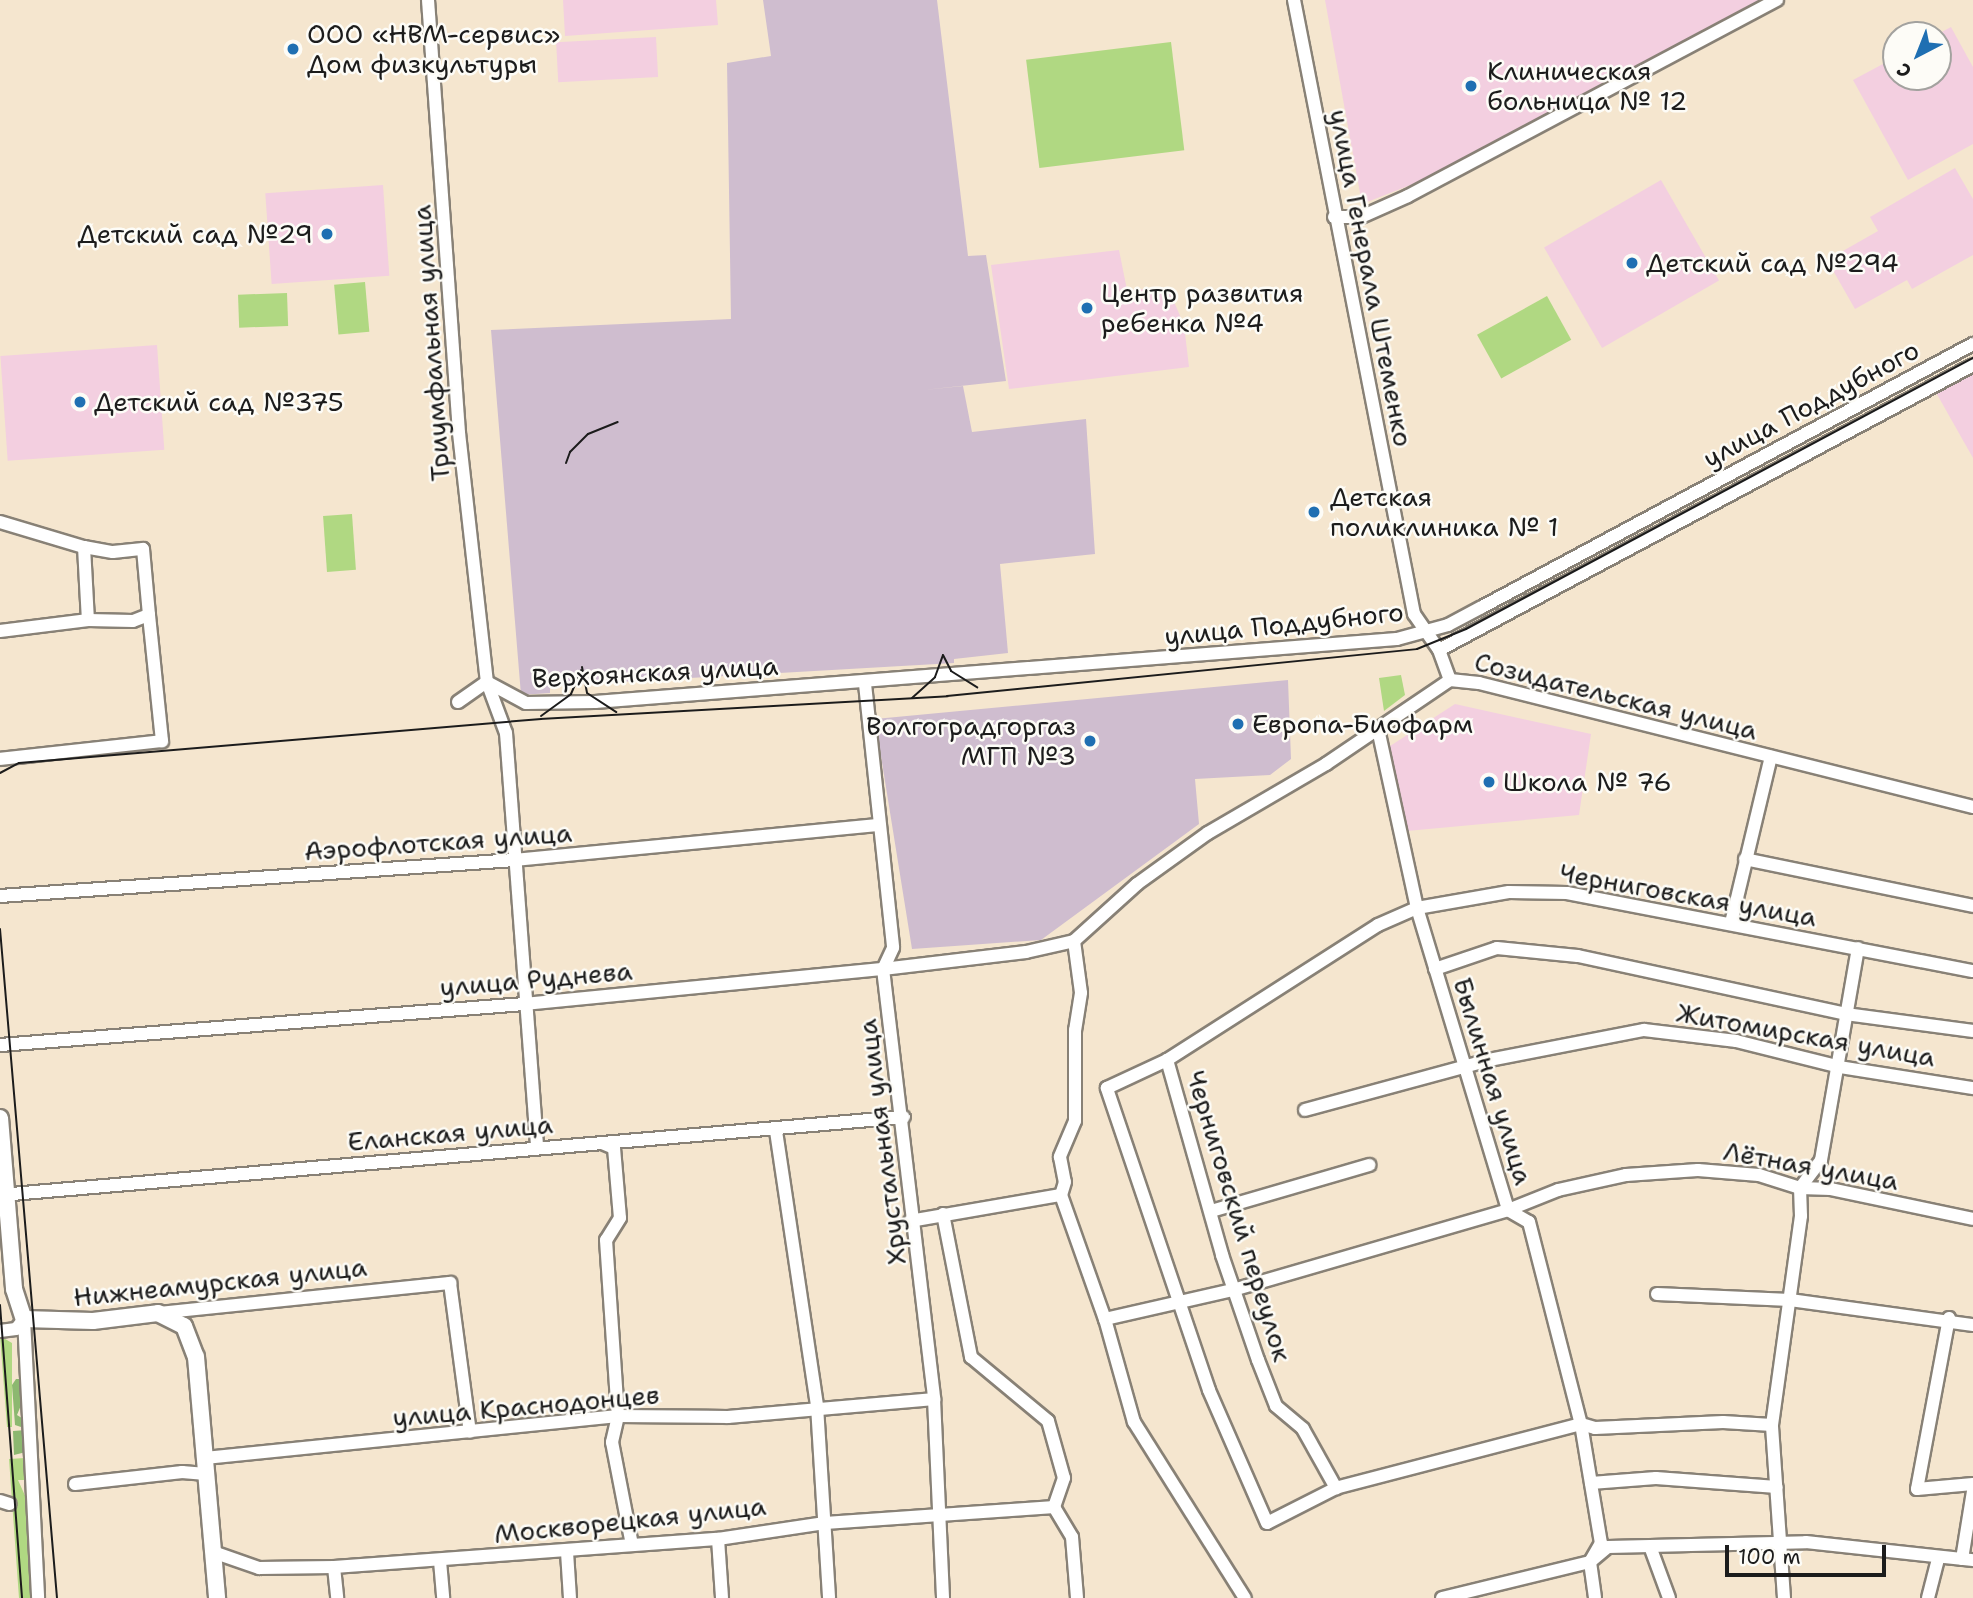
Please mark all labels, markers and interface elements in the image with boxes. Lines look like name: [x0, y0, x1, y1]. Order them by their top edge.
place label: ООО «НВМ-сервис» Дом физкультуры: [307, 18, 560, 80]
north arrow: [1882, 21, 1952, 91]
marker: ООО «НВМ-сервис» Дом физкультуры: [285, 41, 301, 57]
place label: Клиническая больница № 12: [1487, 55, 1687, 116]
text: С: [1891, 57, 1917, 84]
marker: Клиническая больница № 12: [1461, 76, 1481, 96]
street label: улица Генерала Штеменко: [1323, 107, 1419, 449]
street label: Триумфальная улица: [406, 204, 456, 482]
place label: Детский сад №29: [77, 218, 313, 250]
marker: Детский сад №29: [319, 226, 335, 242]
place label: Детский сад №294: [1646, 247, 1899, 279]
marker: Детский сад №294: [1624, 255, 1640, 271]
place label: Центр развития ребенка №4: [1101, 277, 1304, 338]
marker: Центр развития ребенка №4: [1079, 300, 1095, 316]
street label: улица Поддубного: [1698, 334, 1924, 474]
place label: Детский сад №375: [94, 386, 344, 418]
marker: Детский сад №375: [72, 394, 88, 410]
place label: Детская поликлиника № 1: [1330, 481, 1559, 542]
marker: Детская поликлиника № 1: [1304, 502, 1324, 522]
street label: улица Поддубного: [1163, 596, 1405, 652]
street label: Созидательская улица: [1471, 646, 1761, 746]
street label: Верхоянская улица: [531, 650, 779, 694]
place label: Европа-Биофарм: [1252, 708, 1473, 740]
place label: Волгоградгоргаз МГП №3: [866, 710, 1076, 772]
marker: Европа-Биофарм: [1230, 716, 1246, 732]
marker: Волгоградгоргаз МГП №3: [1082, 733, 1098, 749]
place label: Школа № 76: [1503, 766, 1672, 798]
marker: Школа № 76: [1481, 774, 1497, 790]
street label: Аэрофлотская улица: [303, 817, 573, 867]
street label: Черниговская улица: [1557, 857, 1819, 933]
street label: улица Руднева: [438, 955, 634, 1003]
street label: Былинная улица: [1447, 974, 1539, 1188]
street label: Житомирская улица: [1674, 997, 1938, 1073]
street label: Хрустальная улица: [851, 1017, 913, 1267]
street label: Черниговский переулок: [1180, 1067, 1298, 1365]
street label: Еланская улица: [346, 1108, 554, 1158]
street label: Лётная улица: [1721, 1135, 1901, 1197]
street label: Нижнеамурская улица: [72, 1251, 368, 1313]
street label: улица Краснодонцев: [391, 1379, 661, 1433]
street label: Москворецкая улица: [493, 1490, 767, 1550]
scale bar: [1728, 1532, 1889, 1576]
text: 100 m: [1738, 1543, 1801, 1571]

